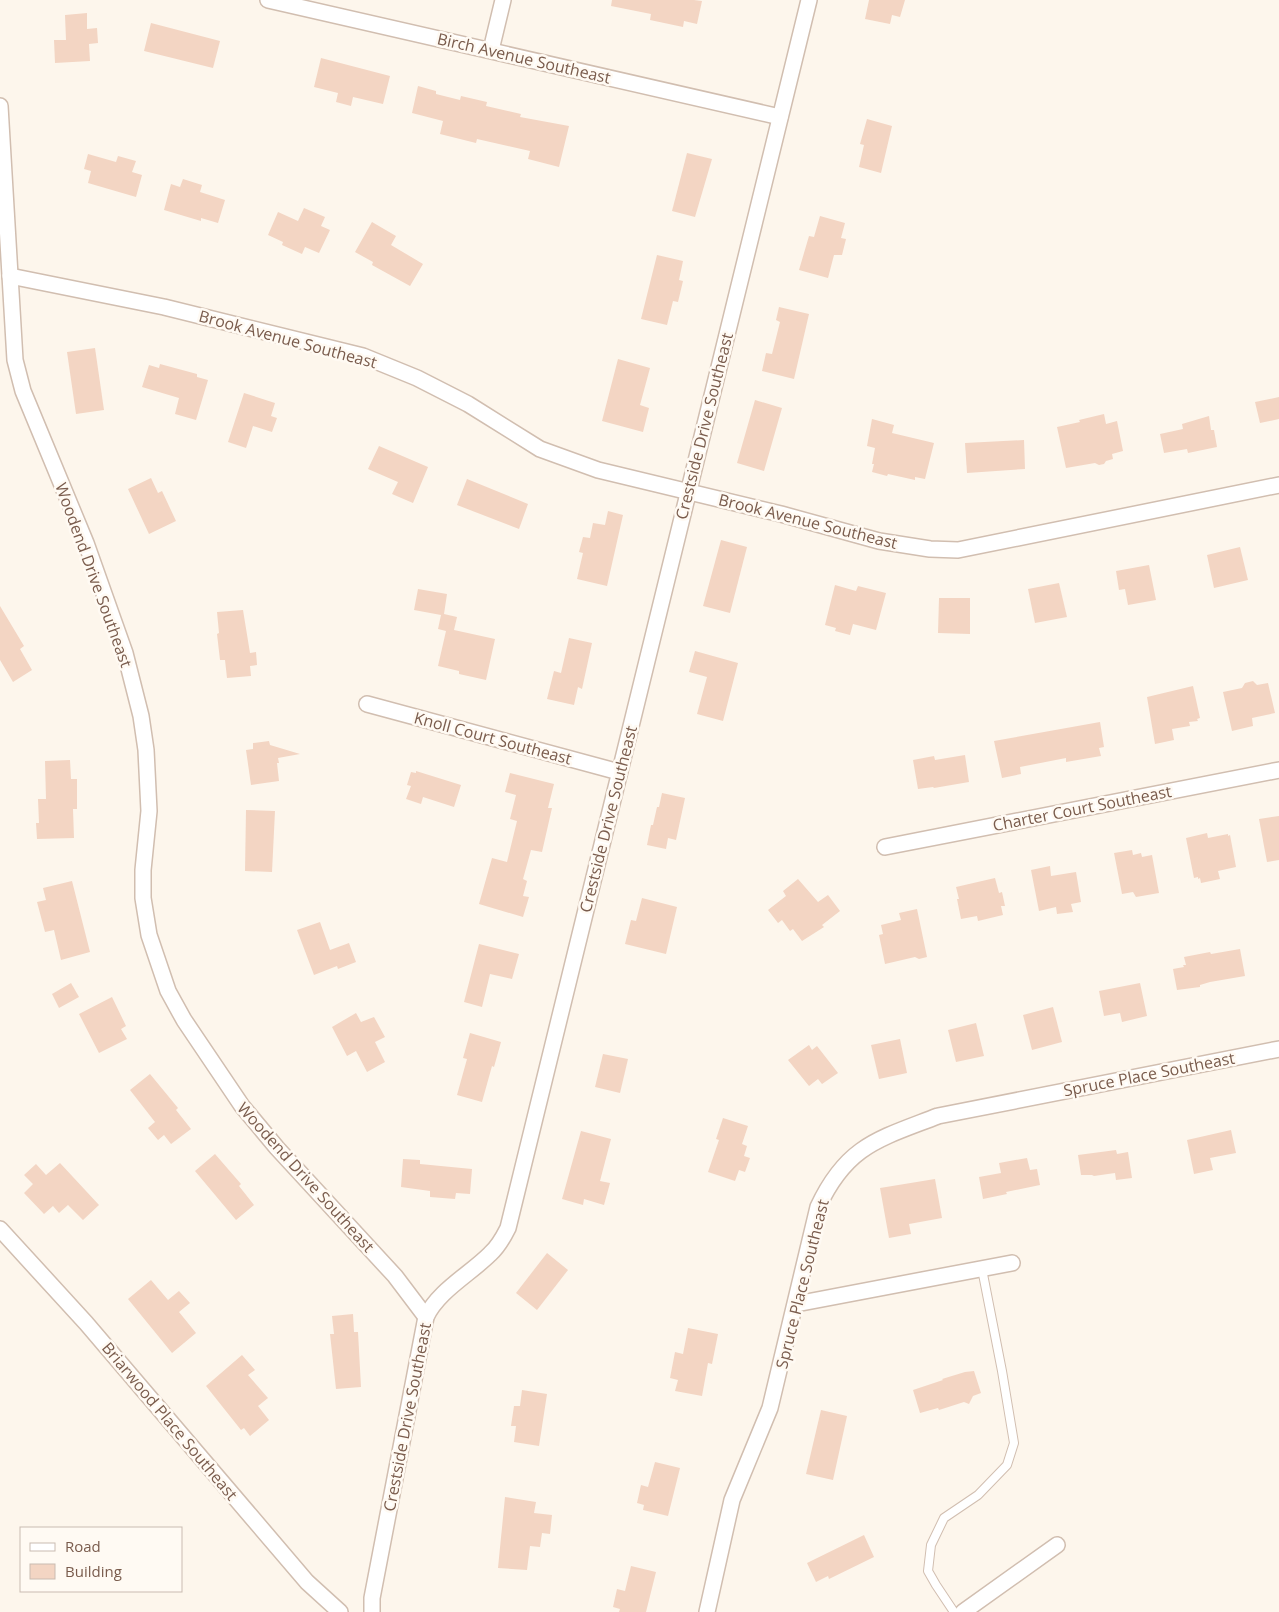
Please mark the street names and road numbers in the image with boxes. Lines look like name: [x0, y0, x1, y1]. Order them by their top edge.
street label: Birch Avenue Southeast: [435, 27, 613, 89]
street label: Brook Avenue Southeast: [197, 305, 380, 373]
street label: Crestside Drive Southeast: [670, 330, 738, 522]
street label: Woodend Drive Southeast: [50, 480, 138, 671]
street label: Brook Avenue Southeast: [716, 488, 900, 554]
street label: Knoll Court Southeast: [412, 706, 575, 770]
street label: Crestside Drive Southeast: [574, 723, 642, 915]
street label: Charter Court Southeast: [991, 780, 1173, 836]
street label: Spruce Place Southeast: [1061, 1047, 1237, 1101]
street label: Woodend Drive Southeast: [233, 1097, 380, 1257]
street label: Spruce Place Southeast: [770, 1197, 834, 1371]
street label: Crestside Drive Southeast: [378, 1320, 436, 1513]
street label: Briarwood Place Southeast: [97, 1337, 243, 1505]

